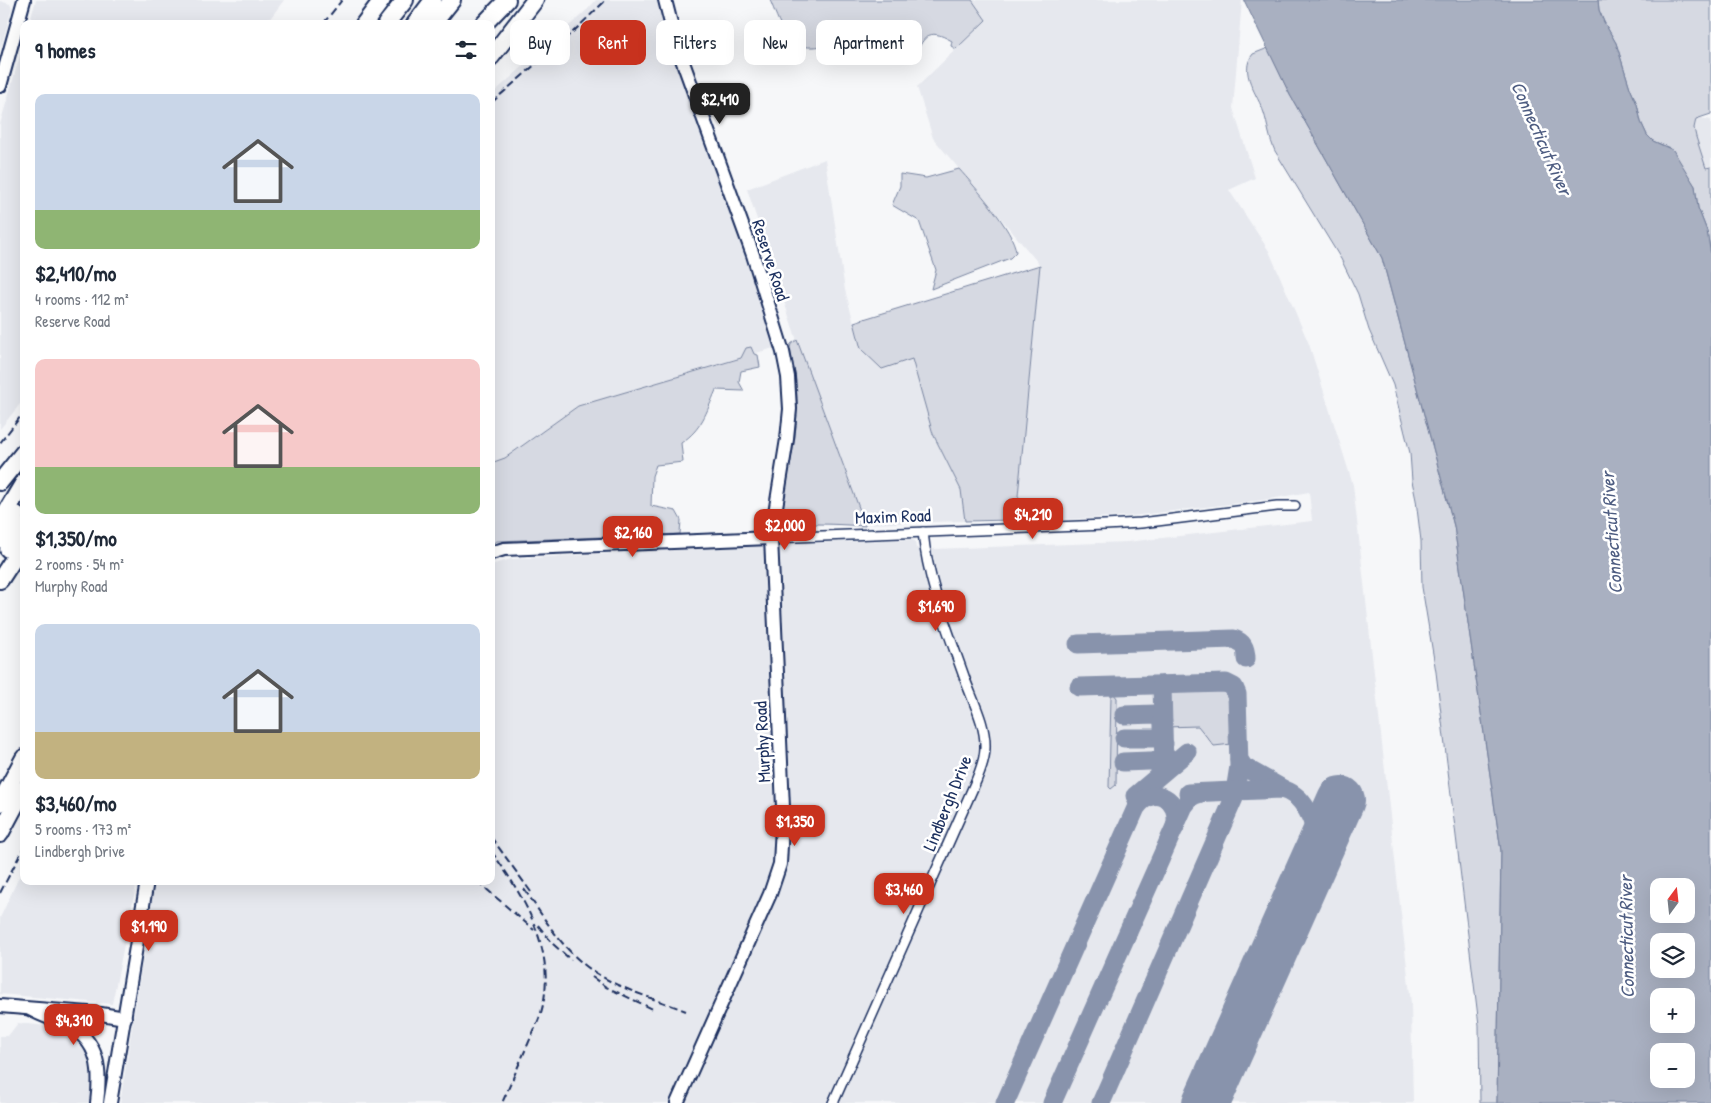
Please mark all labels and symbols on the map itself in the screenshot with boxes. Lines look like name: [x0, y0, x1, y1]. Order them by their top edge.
water label: Connecticut River: [1505, 77, 1580, 202]
pin: $2,410: [679, 82, 761, 125]
street label: Reserve Road: [746, 216, 796, 304]
water label: Connecticut River: [1594, 468, 1628, 595]
pin: $4,210: [992, 498, 1074, 540]
street label: Maxim Road: [855, 502, 931, 530]
pin: $2,000: [744, 508, 826, 551]
pin: $2,160: [592, 516, 674, 558]
pin: $1,690: [895, 590, 977, 632]
street label: Murphy Road: [747, 701, 777, 783]
street label: Lindbergh Drive: [916, 752, 978, 854]
pin: $1,350: [754, 804, 836, 847]
pin: $3,460: [863, 872, 945, 915]
water label: Connecticut River: [1612, 873, 1640, 998]
north arrow: [1650, 878, 1695, 922]
pin: $1,190: [108, 910, 190, 952]
pin: $4,310: [33, 1004, 115, 1046]

